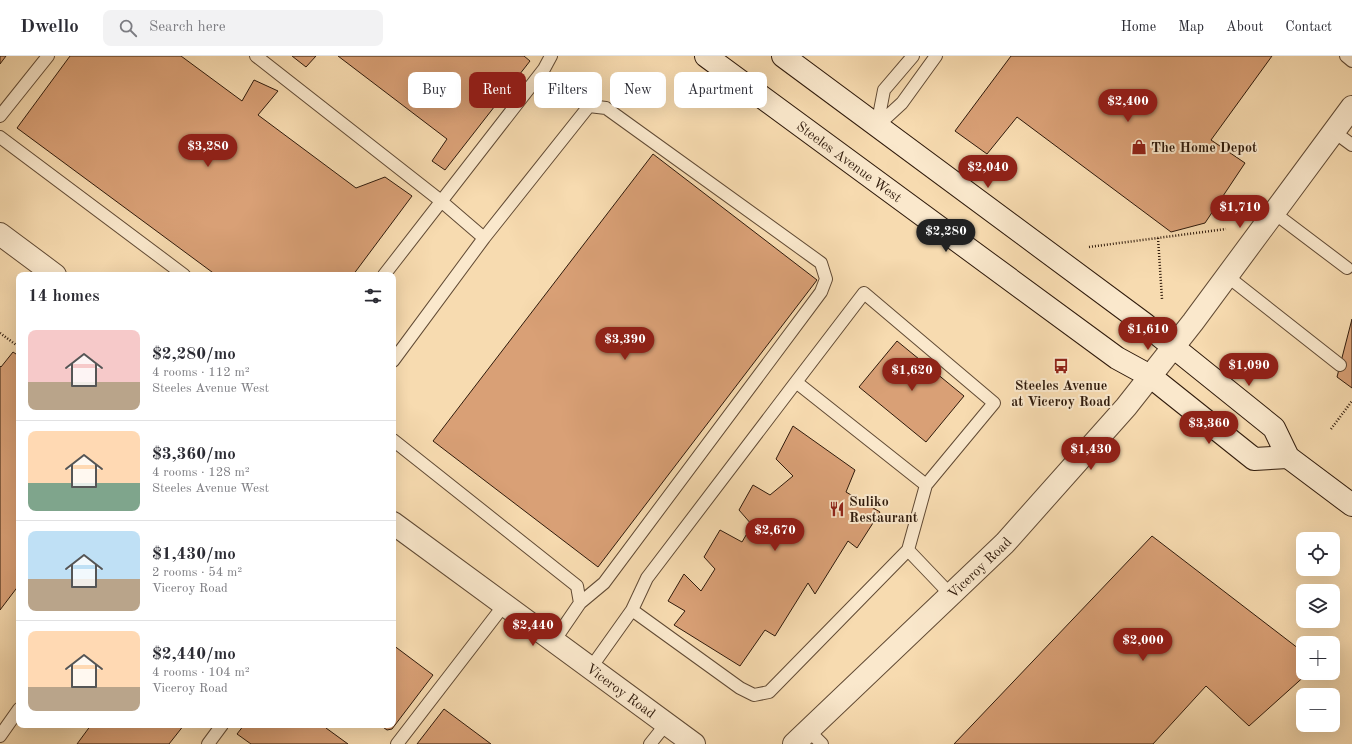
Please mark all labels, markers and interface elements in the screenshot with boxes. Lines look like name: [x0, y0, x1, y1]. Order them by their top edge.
search box: [103, 10, 383, 46]
icon: search: [117, 17, 139, 39]
text: Dwello: [20, 18, 79, 37]
text: Search here: [149, 20, 226, 35]
text: Home: [1121, 20, 1156, 34]
text: Map: [1178, 20, 1204, 34]
text: About: [1226, 20, 1263, 34]
text: Contact: [1285, 20, 1332, 34]
chip: Buy: [408, 72, 461, 108]
chip: Rent: [469, 72, 526, 108]
chip: Filters: [534, 72, 602, 108]
chip: New: [610, 72, 666, 108]
chip: Apartment: [674, 72, 767, 108]
pin: $2,400: [1095, 89, 1161, 123]
text: $2,400: [1107, 95, 1149, 108]
street label: Steeles Avenue West: [794, 119, 904, 205]
pin: $3,280: [175, 134, 241, 168]
shop icon: The Home Depot: [1130, 138, 1148, 156]
text: $3,280: [187, 140, 229, 153]
place label: The Home Depot: [1151, 141, 1257, 155]
pin: $2,040: [955, 155, 1021, 189]
text: $2,040: [967, 161, 1009, 174]
pin: $1,710: [1207, 195, 1273, 229]
text: $1,710: [1219, 201, 1261, 214]
pin: $2,280: [913, 219, 979, 253]
text: $2,280: [925, 225, 967, 238]
icon: filters: [362, 285, 384, 307]
text: 14 homes: [28, 288, 100, 305]
pin: $1,610: [1115, 317, 1181, 351]
text: $1,610: [1127, 323, 1169, 336]
pin: $3,390: [592, 327, 658, 361]
text: $3,390: [604, 333, 646, 346]
icon: home: [60, 346, 108, 394]
text: $2,280/mo: [152, 346, 236, 363]
pin: $1,090: [1216, 353, 1282, 387]
bus stop icon: Steeles Avenue at Viceroy Road: [1052, 357, 1070, 375]
pin: $1,620: [879, 358, 945, 392]
text: $1,090: [1228, 359, 1270, 372]
text: $1,620: [891, 364, 933, 377]
text: 4 rooms · 112 m²: [152, 366, 250, 379]
place label: Steeles Avenue at Viceroy Road: [1011, 379, 1111, 409]
text: Steeles Avenue West: [152, 382, 269, 395]
pin: $3,360: [1176, 411, 1242, 445]
text: $3,360: [1188, 417, 1230, 430]
pin: $1,430: [1058, 437, 1124, 471]
text: $1,430: [1070, 443, 1112, 456]
text: $3,360/mo: [152, 446, 236, 463]
icon: home: [60, 447, 108, 495]
text: 4 rooms · 128 m²: [152, 466, 250, 479]
text: Steeles Avenue West: [152, 482, 269, 495]
place label: Suliko Restaurant: [849, 495, 918, 525]
restaurant icon: Suliko Restaurant: [828, 500, 846, 518]
pin: $2,670: [742, 518, 808, 552]
text: $2,670: [754, 524, 796, 537]
map controls: [1296, 532, 1340, 732]
button: locate: [1296, 532, 1340, 576]
street label: Viceroy Road: [946, 535, 1015, 601]
text: $1,430/mo: [152, 546, 236, 563]
icon: home: [60, 547, 108, 595]
text: 2 rooms · 54 m²: [152, 566, 242, 579]
text: Viceroy Road: [152, 582, 228, 595]
button: layers: [1296, 584, 1340, 628]
pin: $2,440: [500, 613, 566, 647]
text: $2,440: [512, 619, 554, 632]
pin: $2,000: [1110, 628, 1176, 662]
text: $2,000: [1122, 634, 1164, 647]
button: +: [1296, 636, 1340, 680]
text: $2,440/mo: [152, 646, 236, 663]
icon: home: [60, 647, 108, 695]
street label: Viceroy Road: [583, 661, 658, 721]
text: 4 rooms · 104 m²: [152, 666, 250, 679]
text: Viceroy Road: [152, 682, 228, 695]
button: −: [1296, 688, 1340, 732]

